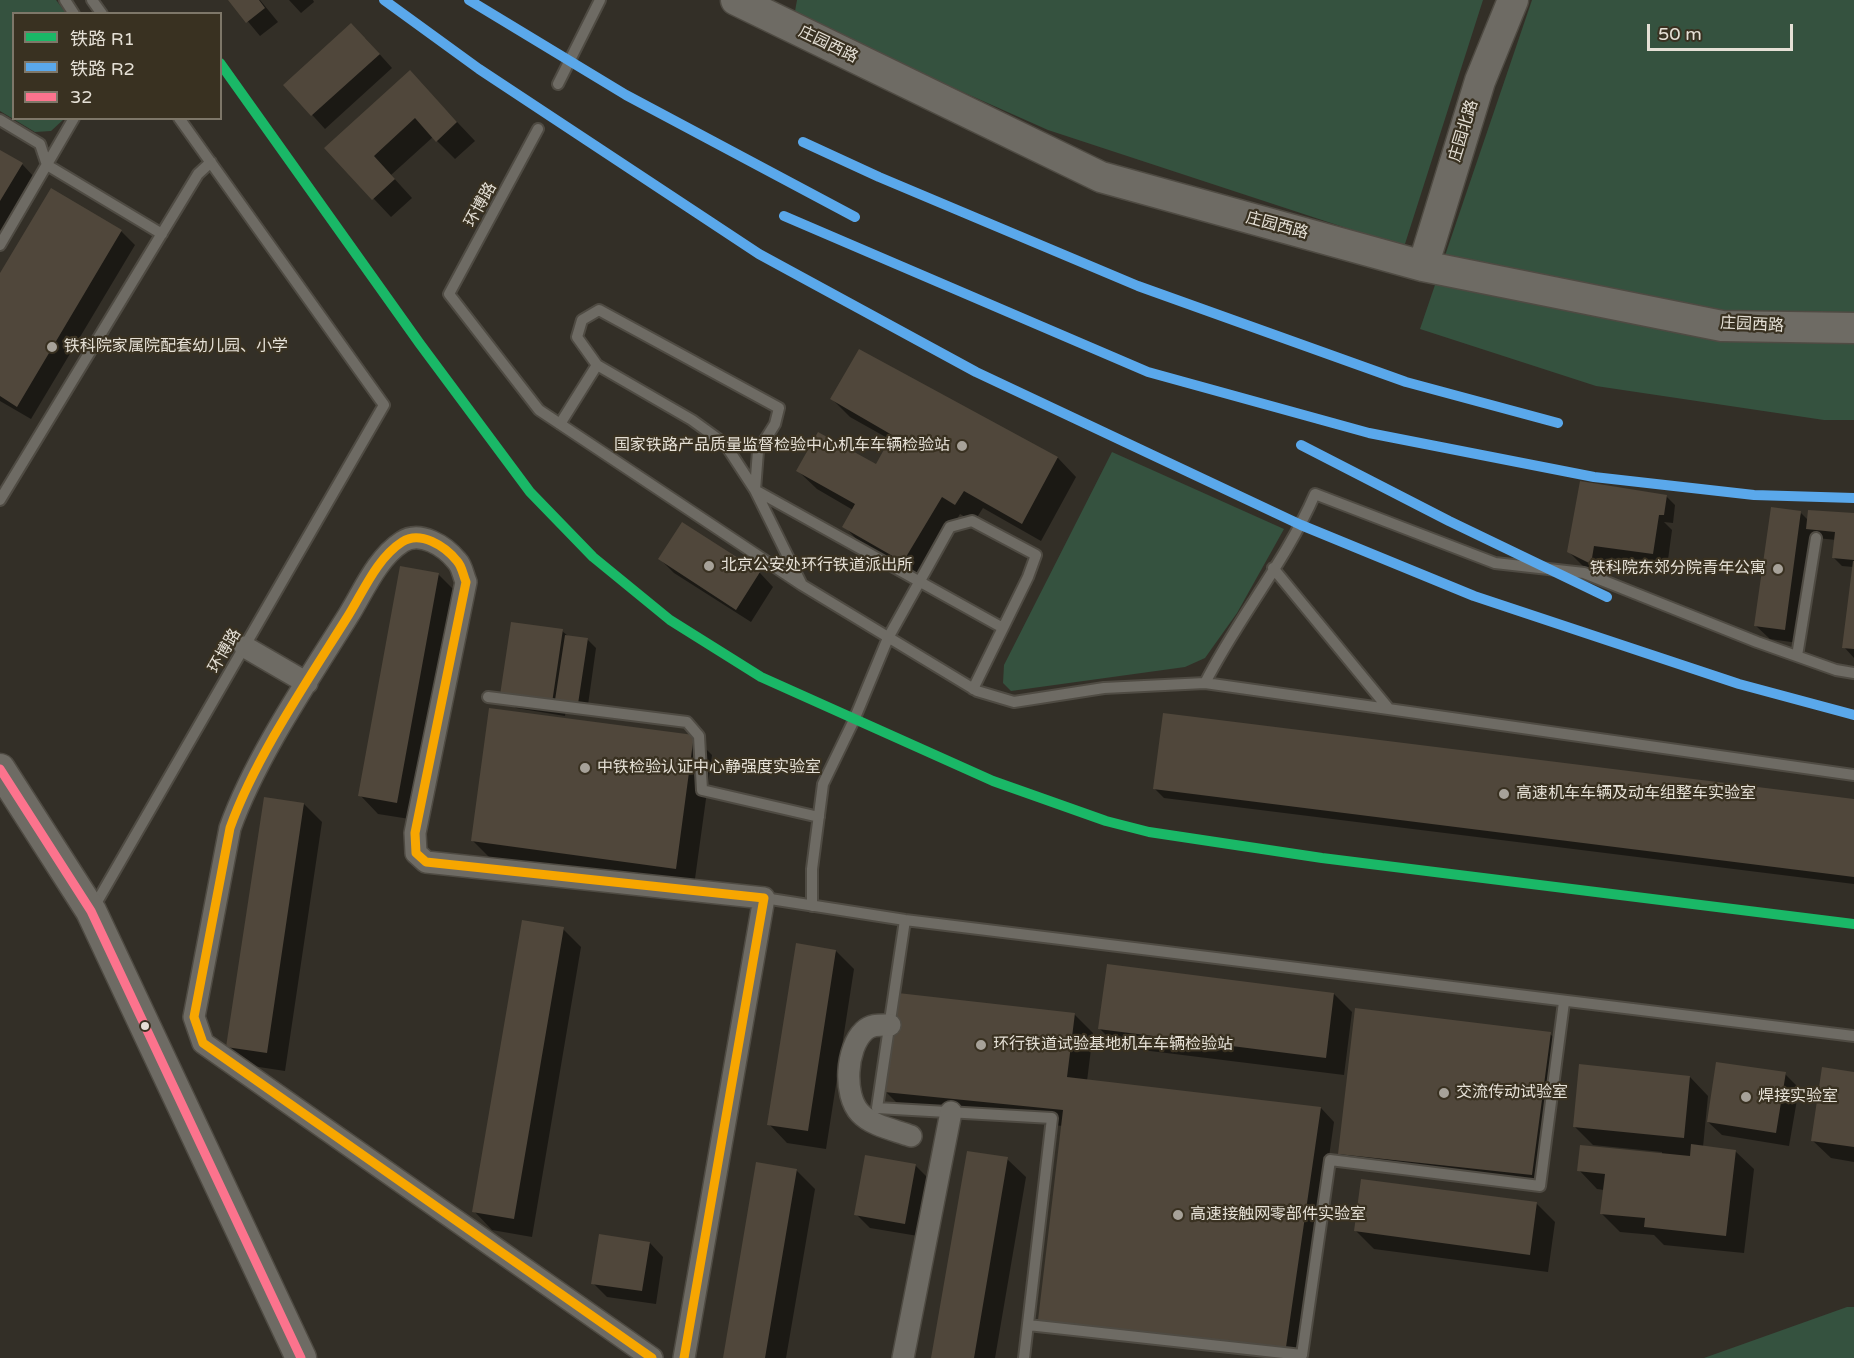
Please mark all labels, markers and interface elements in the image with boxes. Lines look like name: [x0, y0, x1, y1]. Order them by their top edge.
legend: [12, 12, 222, 120]
scale bar: [1650, 12, 1796, 50]
street label: 庄园西路: [795, 22, 861, 68]
text: 50 m: [1658, 23, 1702, 45]
text: 铁路 R1: [70, 28, 135, 50]
text: 铁路 R2: [70, 58, 135, 80]
text: 32: [70, 86, 93, 108]
street label: 庄园北路: [1445, 98, 1483, 164]
street label: 环博路: [461, 179, 501, 231]
street label: 庄园西路: [1244, 208, 1310, 244]
street label: 庄园西路: [1720, 314, 1784, 336]
place label: 铁科院家属院配套幼儿园、小学: [64, 337, 288, 357]
marker: 铁科院家属院配套幼儿园、小学: [45, 340, 59, 354]
place label: 国家铁路产品质量监督检验中心机车车辆检验站: [614, 436, 950, 456]
marker: 国家铁路产品质量监督检验中心机车车辆检验站: [955, 439, 969, 453]
place label: 北京公安处环行铁道派出所: [721, 556, 913, 576]
marker: 北京公安处环行铁道派出所: [702, 559, 716, 573]
place label: 铁科院东郊分院青年公寓: [1590, 559, 1766, 579]
marker: 铁科院东郊分院青年公寓: [1771, 562, 1785, 576]
street label: 环博路: [205, 625, 245, 677]
place label: 中铁检验认证中心静强度实验室: [597, 758, 821, 778]
marker: 中铁检验认证中心静强度实验室: [578, 761, 592, 775]
place label: 高速机车车辆及动车组整车实验室: [1516, 784, 1756, 804]
marker: 高速机车车辆及动车组整车实验室: [1497, 787, 1511, 801]
unlabelled marker: [139, 1020, 151, 1032]
place label: 环行铁道试验基地机车车辆检验站: [993, 1035, 1233, 1055]
marker: 环行铁道试验基地机车车辆检验站: [974, 1038, 988, 1052]
place label: 交流传动试验室: [1456, 1083, 1568, 1103]
marker: 交流传动试验室: [1437, 1086, 1451, 1100]
place label: 焊接实验室: [1758, 1087, 1838, 1107]
marker: 焊接实验室: [1739, 1090, 1753, 1104]
place label: 高速接触网零部件实验室: [1190, 1205, 1366, 1225]
marker: 高速接触网零部件实验室: [1171, 1208, 1185, 1222]

